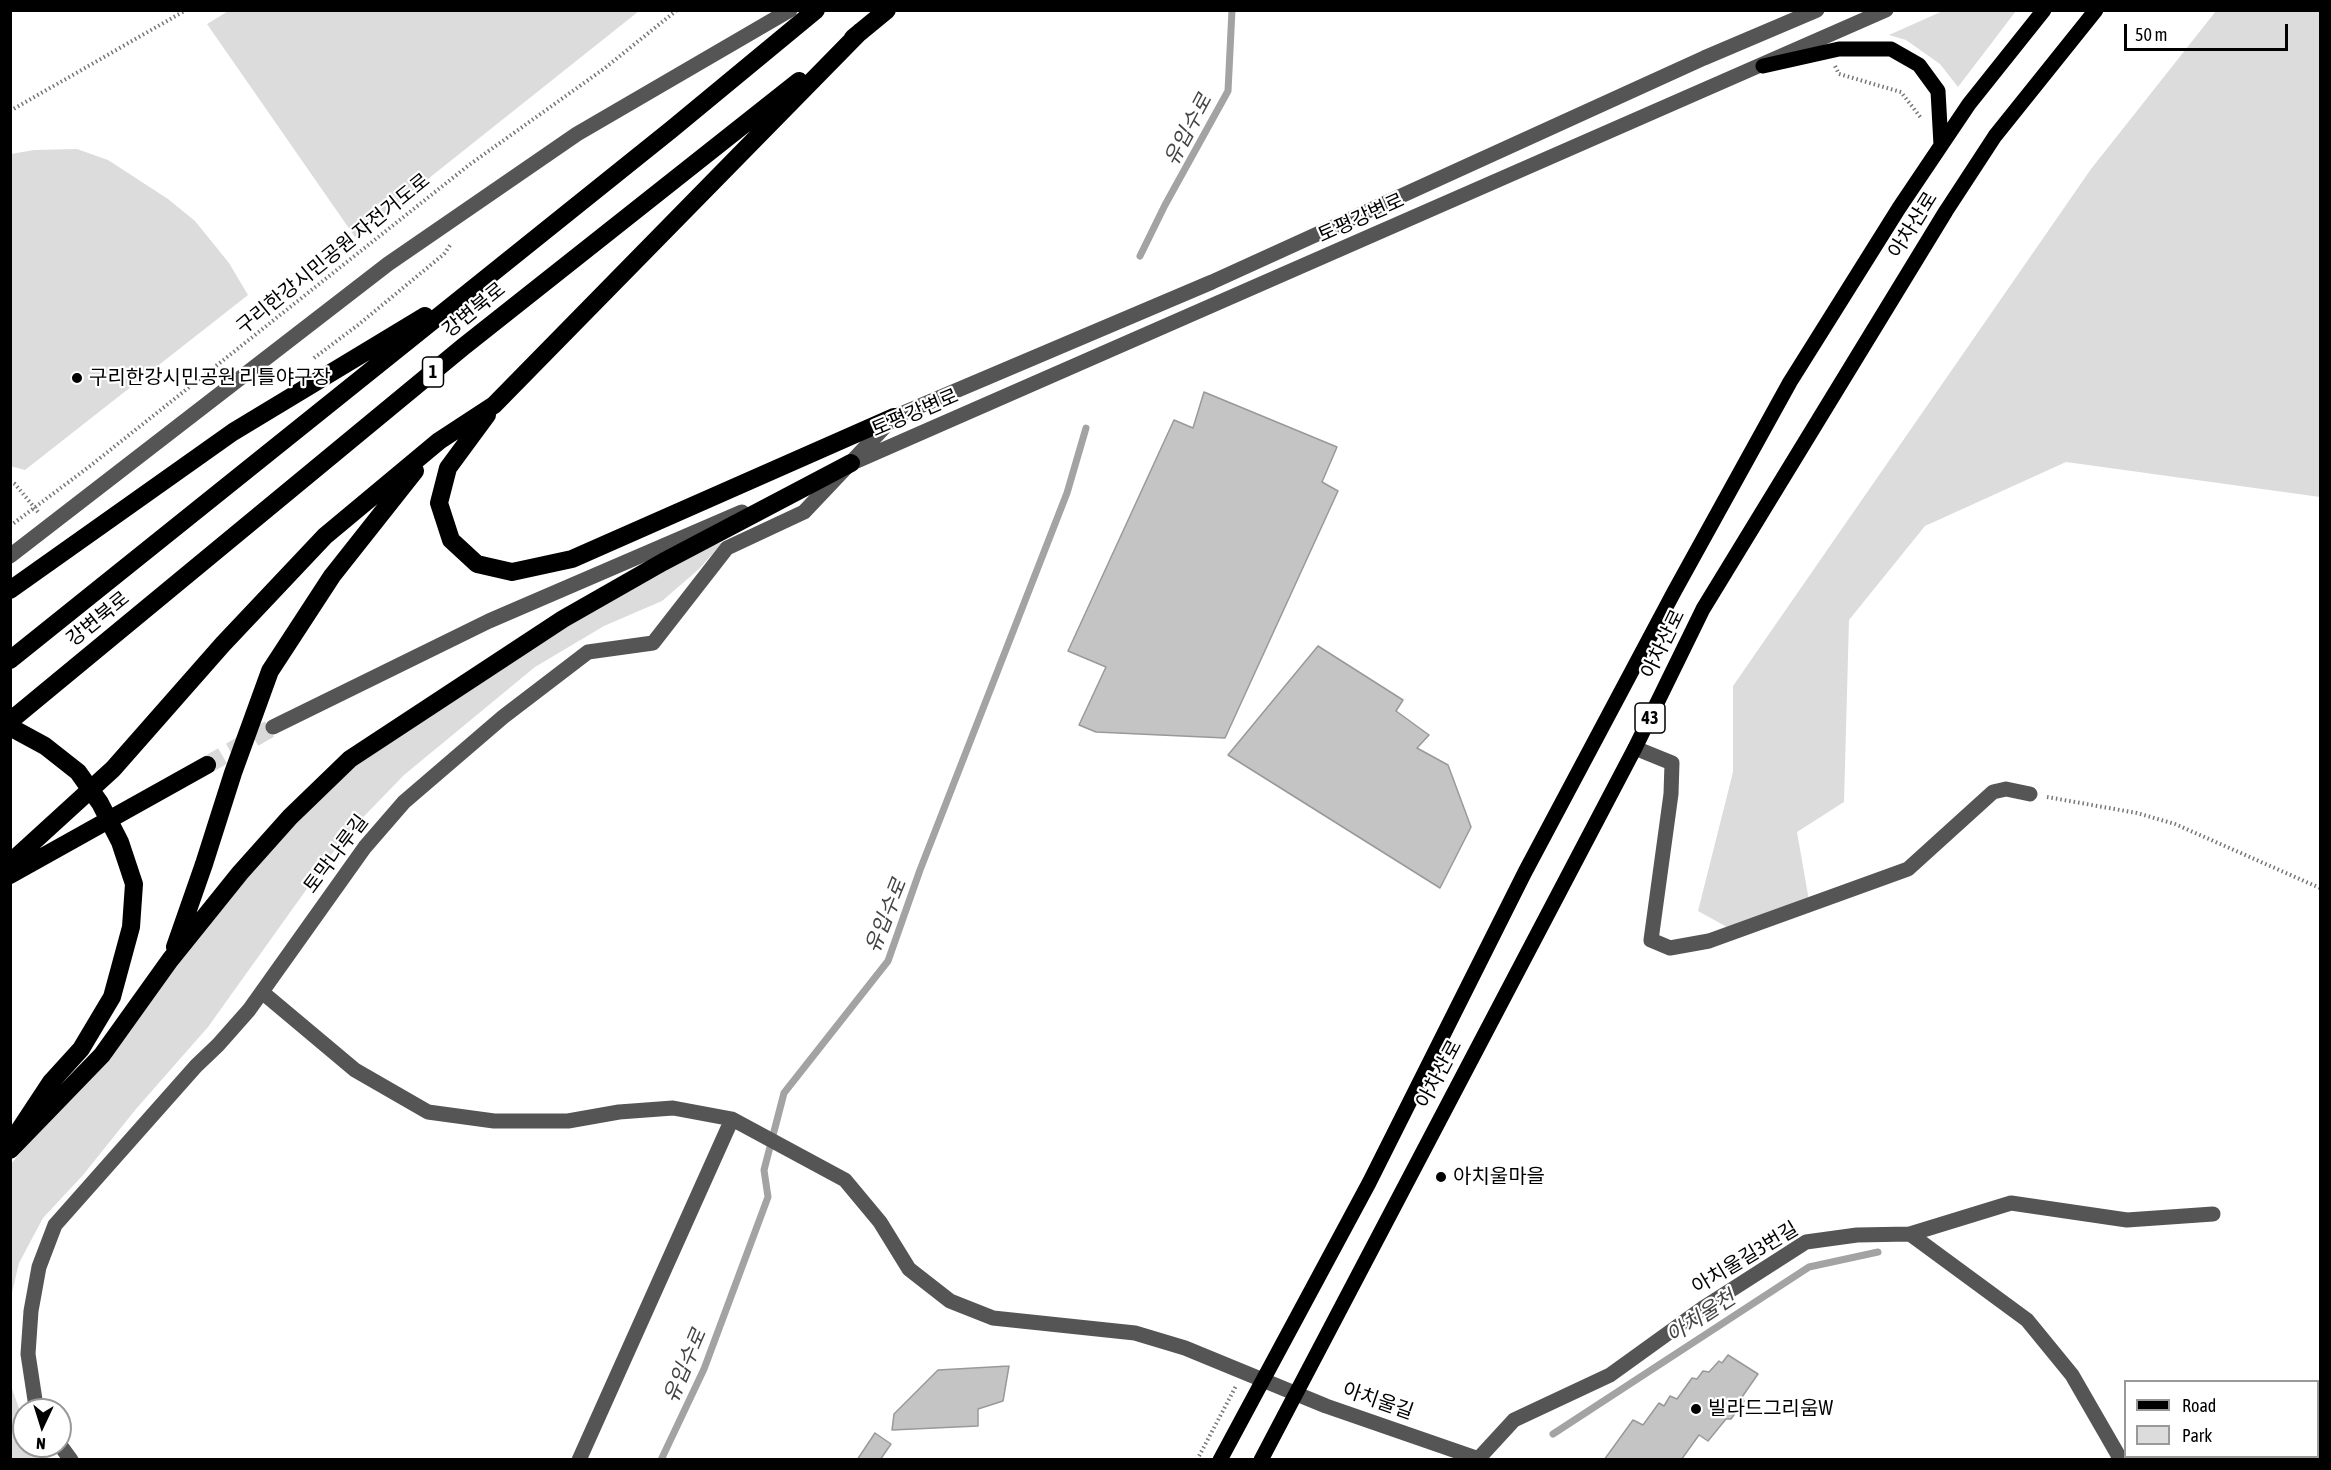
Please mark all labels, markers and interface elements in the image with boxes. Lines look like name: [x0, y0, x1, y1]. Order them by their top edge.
scale bar: [2127, 12, 2290, 50]
text: 50 m: [2135, 24, 2167, 45]
water label: 유입수로: [1159, 90, 1217, 170]
street label: 구리한강시민공원 자전거도로: [231, 169, 435, 339]
street label: 아차산로: [1883, 187, 1943, 263]
street label: 토평강변로: [1314, 188, 1408, 248]
street label: 강변북로: [438, 278, 510, 342]
road number: 1: [422, 357, 444, 387]
place label: 구리한강시민공원 리틀야구장: [89, 366, 331, 390]
marker: 구리한강시민공원 리틀야구장: [70, 371, 84, 385]
street label: 토평강변로: [868, 384, 962, 442]
street label: 강변북로: [62, 587, 134, 651]
street label: 아차산로: [1636, 606, 1690, 682]
road number: 43: [1635, 703, 1665, 733]
street label: 토막나루길: [299, 810, 373, 898]
water label: 유입수로: [860, 875, 912, 957]
street label: 아차산로: [1411, 1036, 1467, 1112]
place label: 아치울마을: [1453, 1165, 1545, 1189]
marker: 아치울마을: [1434, 1170, 1448, 1184]
street label: 아치울길3번길: [1687, 1217, 1803, 1299]
water label: 아치울천: [1662, 1285, 1740, 1349]
water label: 유입수로: [658, 1326, 712, 1406]
street label: 아치울길: [1339, 1378, 1417, 1424]
legend: [2124, 1380, 2319, 1458]
text: Road: [2182, 1395, 2216, 1416]
place label: 빌라드그리움W: [1708, 1397, 1833, 1421]
north arrow: [12, 1398, 72, 1458]
marker: 빌라드그리움W: [1689, 1402, 1703, 1416]
text: Park: [2182, 1425, 2212, 1446]
text: N: [36, 1435, 46, 1453]

